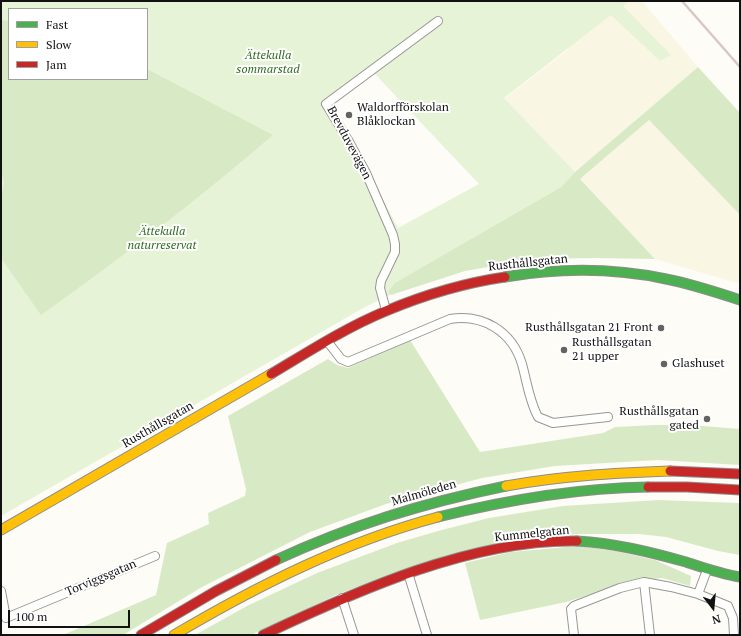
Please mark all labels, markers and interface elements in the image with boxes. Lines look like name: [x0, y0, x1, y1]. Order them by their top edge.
legend: [8, 8, 148, 80]
text: Fast: [46, 17, 68, 32]
text: Slow: [46, 37, 71, 52]
park label: Ättekulla sommarstad: [236, 49, 300, 77]
text: Jam: [46, 57, 67, 72]
place label: Waldorfförskolan Blåklockan: [357, 101, 449, 129]
street label: Brevduvevägen: [324, 104, 374, 182]
marker: Waldorfförskolan Blåklockan: [344, 110, 354, 120]
park label: Ättekulla naturreservat: [127, 225, 197, 253]
street label: Rusthållsgatan: [488, 252, 568, 274]
place label: Rusthållsgatan 21 Front: [525, 321, 653, 335]
marker: Rusthållsgatan 21 Front: [656, 323, 666, 333]
place label: Rusthållsgatan 21 upper: [572, 336, 652, 364]
marker: Rusthållsgatan 21 upper: [559, 345, 569, 355]
place label: Glashuset: [672, 357, 725, 371]
marker: Glashuset: [659, 359, 669, 369]
street label: Rusthållsgatan: [120, 399, 196, 451]
place label: Rusthållsgatan gated: [619, 405, 699, 433]
marker: Rusthållsgatan gated: [702, 414, 712, 424]
street label: Malmöleden: [390, 477, 458, 509]
street label: Kummelgatan: [494, 523, 570, 545]
street label: Torviggsgatan: [63, 557, 139, 599]
north arrow: [693, 588, 733, 628]
scale bar: [10, 602, 132, 628]
text: 100 m: [15, 609, 47, 624]
text: N: [710, 612, 722, 627]

